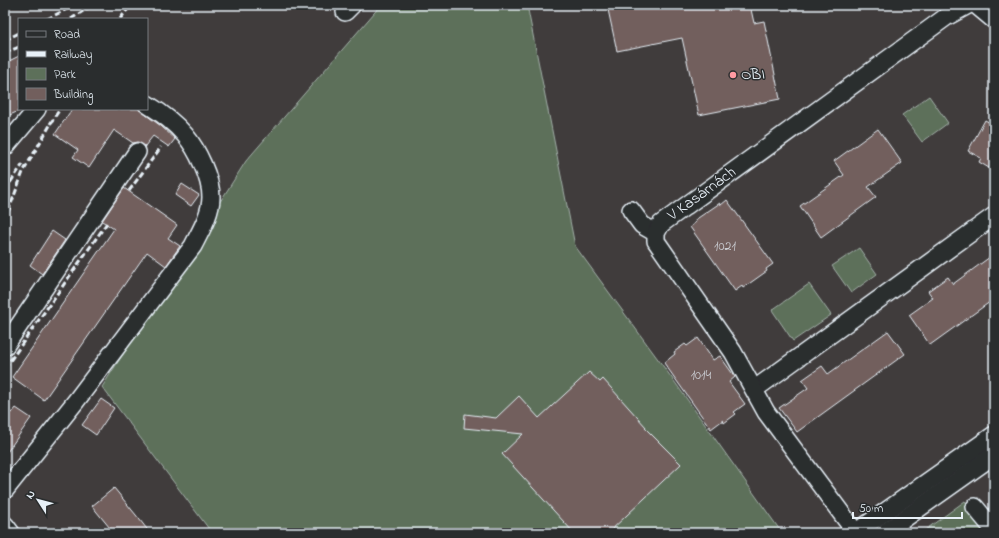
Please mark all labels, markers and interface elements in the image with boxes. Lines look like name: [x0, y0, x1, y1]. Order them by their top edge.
legend: [18, 18, 148, 110]
text: Road: [54, 26, 80, 44]
text: Railway: [54, 46, 93, 65]
place label: OBI: [741, 63, 765, 87]
text: Park: [54, 66, 76, 84]
marker: OBI: [728, 70, 738, 80]
text: Building: [53, 86, 93, 105]
street label: V Kasárnách: [662, 161, 741, 228]
house number: 1021: [714, 236, 736, 257]
house number: 1014: [691, 365, 712, 386]
north arrow: [18, 480, 58, 520]
text: N: [22, 487, 39, 502]
scale bar: [853, 494, 962, 520]
text: 50 m: [859, 500, 883, 518]

